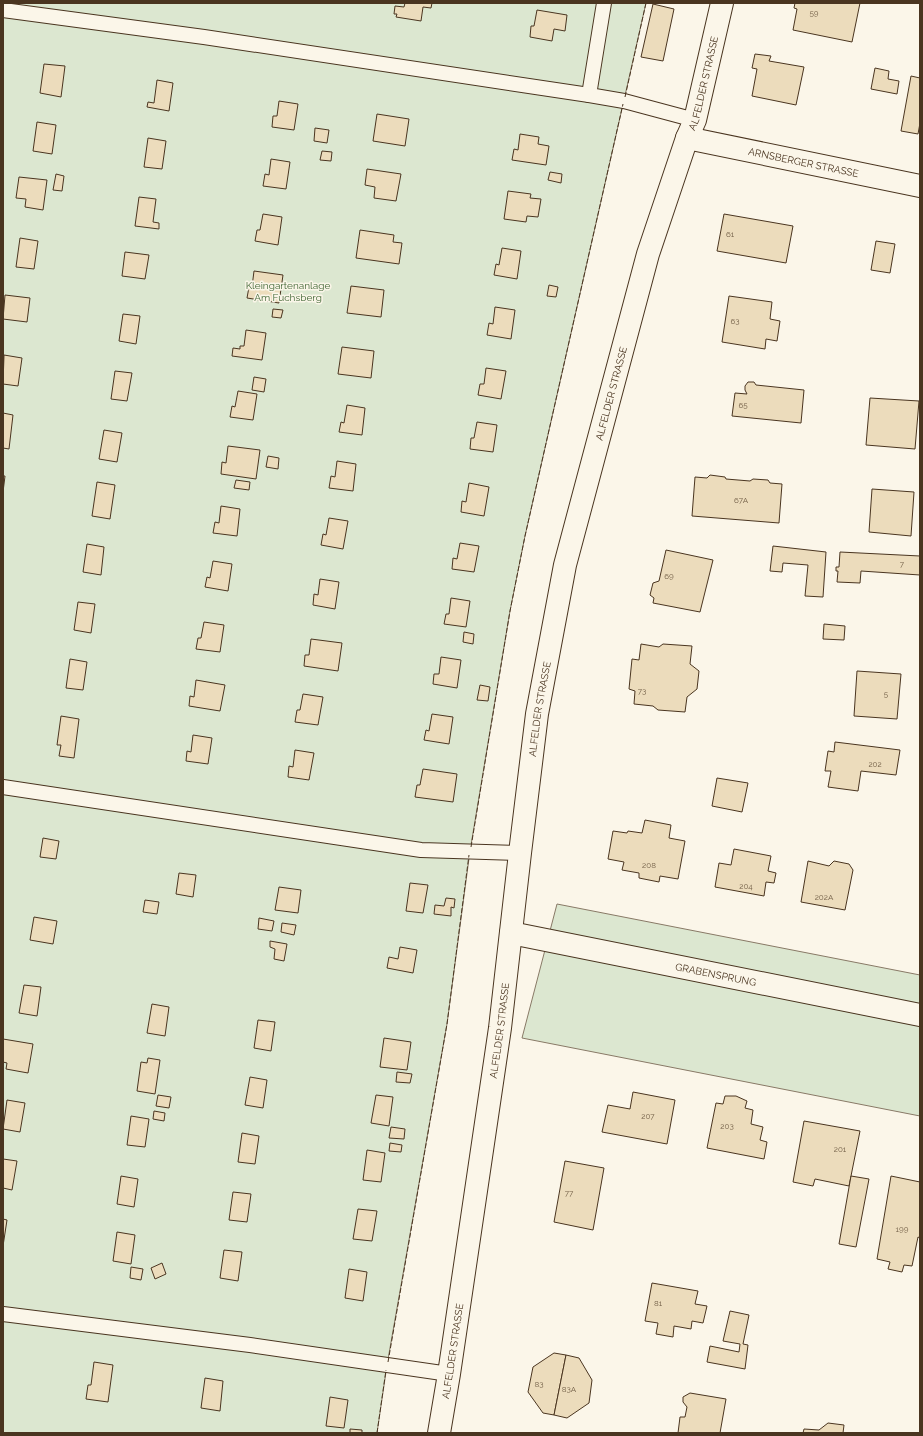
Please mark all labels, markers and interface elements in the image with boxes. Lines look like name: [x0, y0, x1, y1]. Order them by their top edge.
house number: 59: [809, 8, 819, 18]
street label: ALFELDER STRASSE: [686, 35, 720, 132]
street label: ARNSBERGER STRASSE: [747, 146, 860, 179]
house number: 61: [726, 229, 735, 239]
park label: Kleingartenanlage Am Fuchsberg: [246, 280, 330, 303]
house number: 63: [730, 316, 740, 326]
street label: ALFELDER STRASSE: [594, 346, 629, 441]
house number: 65: [738, 400, 748, 410]
house number: 67A: [734, 495, 749, 505]
house number: 7: [900, 559, 905, 569]
house number: 69: [664, 571, 674, 581]
street label: ALFELDER STRASSE: [527, 661, 553, 757]
house number: 73: [638, 686, 646, 696]
house number: 5: [884, 689, 889, 699]
house number: 202: [868, 759, 882, 769]
house number: 208: [642, 860, 656, 870]
house number: 204: [739, 881, 753, 891]
house number: 202A: [815, 892, 834, 902]
street label: GRABENSPRUNG: [674, 961, 757, 988]
street label: ALFELDER STRASSE: [488, 982, 511, 1079]
house number: 207: [641, 1111, 655, 1121]
house number: 203: [720, 1121, 734, 1131]
house number: 201: [834, 1144, 847, 1154]
house number: 77: [565, 1188, 574, 1198]
house number: 199: [896, 1224, 909, 1234]
house number: 81: [654, 1298, 663, 1308]
street label: ALFELDER STRASSE: [440, 1303, 465, 1400]
house number: 83: [534, 1379, 544, 1389]
house number: 83A: [562, 1384, 577, 1394]

